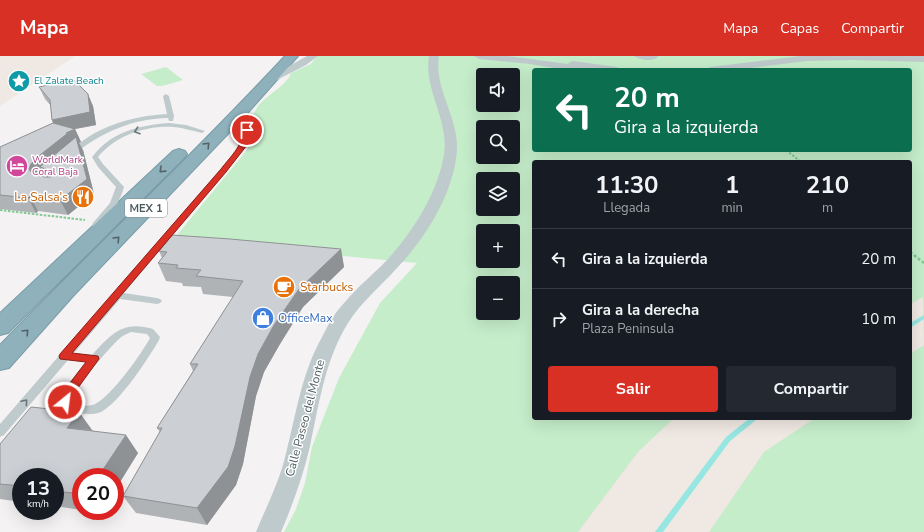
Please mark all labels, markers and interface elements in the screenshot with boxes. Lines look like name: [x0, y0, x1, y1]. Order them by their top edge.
text: Mapa: [20, 15, 69, 41]
text: Mapa: [723, 19, 758, 38]
text: Capas: [780, 19, 819, 38]
text: Compartir: [841, 19, 904, 38]
place icon: El Zalate Beach: [6, 68, 32, 94]
map controls: [476, 68, 520, 320]
button: sound: [476, 68, 520, 112]
place label: El Zalate Beach: [34, 74, 104, 88]
text: 20 m: [614, 79, 680, 117]
icon: left: [548, 84, 600, 136]
pin: [230, 113, 264, 147]
text: Gira a la izquierda: [614, 115, 758, 139]
icon: arrive: [236, 119, 258, 141]
button: search: [476, 120, 520, 164]
one-way arrow: [133, 126, 140, 135]
one-way arrow: [202, 142, 210, 150]
hotel icon: WorldMark Coral Baja: [4, 153, 30, 179]
place label: WorldMark Coral Baja: [32, 153, 84, 179]
one-way arrow: [159, 165, 167, 173]
text: 11:30: [595, 169, 658, 201]
text: 1: [725, 169, 739, 201]
text: 210: [806, 169, 849, 201]
button: layers: [476, 172, 520, 216]
restaurant icon: La Salsa's: [70, 184, 96, 210]
place label: La Salsa's: [14, 189, 68, 205]
road number: MEX 1: [125, 199, 167, 217]
text: Llegada: [603, 199, 650, 217]
text: min: [721, 199, 743, 217]
text: m: [822, 199, 833, 217]
button: +: [476, 224, 520, 268]
one-way arrow: [112, 236, 119, 244]
icon: left: [548, 248, 570, 270]
text: Gira a la izquierda: [582, 249, 708, 269]
text: 20 m: [861, 249, 896, 269]
cafe icon: Starbucks: [271, 274, 297, 300]
button: −: [476, 276, 520, 320]
place label: Starbucks: [300, 279, 353, 295]
text: Gira a la derecha: [582, 300, 699, 320]
shop icon: OfficeMax: [250, 305, 276, 331]
icon: right: [548, 308, 570, 330]
text: 10 m: [861, 309, 896, 329]
place label: OfficeMax: [278, 310, 333, 326]
text: Plaza Peninsula: [582, 320, 674, 338]
one-way arrow: [22, 329, 29, 337]
street label: Calle Paseo del Monte: [282, 358, 328, 478]
button: Salir: [548, 366, 718, 412]
button: Compartir: [726, 366, 896, 412]
position arrow: [44, 381, 86, 423]
one-way arrow: [21, 399, 28, 407]
speed limit sign: 20: [72, 468, 124, 520]
text: 13: [26, 475, 50, 502]
text: km/h: [27, 497, 49, 511]

